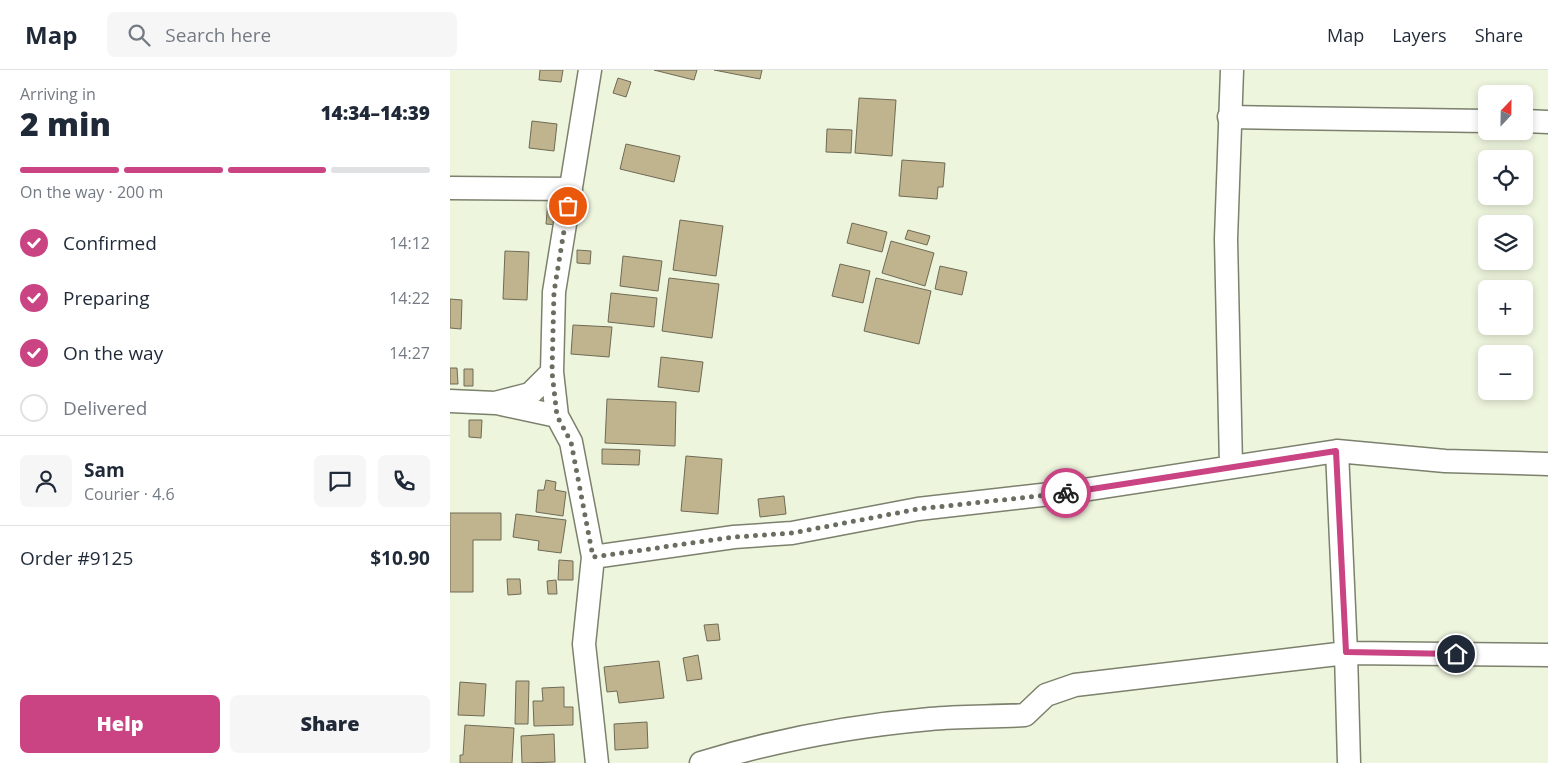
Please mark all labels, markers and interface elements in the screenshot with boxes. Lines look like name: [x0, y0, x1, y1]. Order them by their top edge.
search box: [107, 12, 457, 57]
text: Map: [25, 18, 77, 51]
icon: search: [125, 21, 153, 49]
text: Search here: [165, 22, 271, 48]
text: Map: [1327, 23, 1364, 47]
text: Layers: [1392, 23, 1447, 47]
text: Share: [1475, 23, 1523, 47]
text: Arriving in: [20, 83, 96, 105]
north arrow: [1478, 85, 1532, 140]
map controls: [1478, 85, 1533, 400]
text: 14:34–14:39: [320, 100, 430, 126]
text: 2 min: [20, 102, 111, 145]
button: locate: [1478, 150, 1533, 205]
text: On the way · 200 m: [20, 181, 163, 203]
pin: [547, 185, 589, 227]
icon: bag: [554, 192, 582, 220]
button: layers: [1478, 215, 1533, 270]
icon: check: [20, 229, 48, 257]
text: Confirmed: [63, 230, 157, 256]
text: 14:12: [389, 232, 430, 254]
button: +: [1478, 280, 1533, 335]
icon: check: [20, 284, 48, 312]
text: Preparing: [63, 285, 150, 311]
text: 14:22: [389, 287, 430, 309]
icon: check: [20, 339, 48, 367]
text: On the way: [63, 340, 163, 366]
text: 14:27: [389, 342, 430, 364]
button: −: [1478, 345, 1533, 400]
text: Delivered: [63, 395, 147, 421]
button: person: [20, 455, 72, 507]
button: chat: [314, 455, 366, 507]
button: phone: [378, 455, 430, 507]
text: Sam: [84, 457, 125, 483]
courier: [1041, 468, 1091, 518]
icon: bike: [1052, 479, 1080, 507]
text: Courier · 4.6: [84, 483, 175, 505]
text: Order #9125: [20, 545, 133, 571]
text: $10.90: [370, 545, 430, 571]
pin: [1435, 633, 1477, 675]
icon: home: [1442, 640, 1470, 668]
button: Help: [20, 695, 220, 753]
button: Share: [230, 695, 430, 753]

